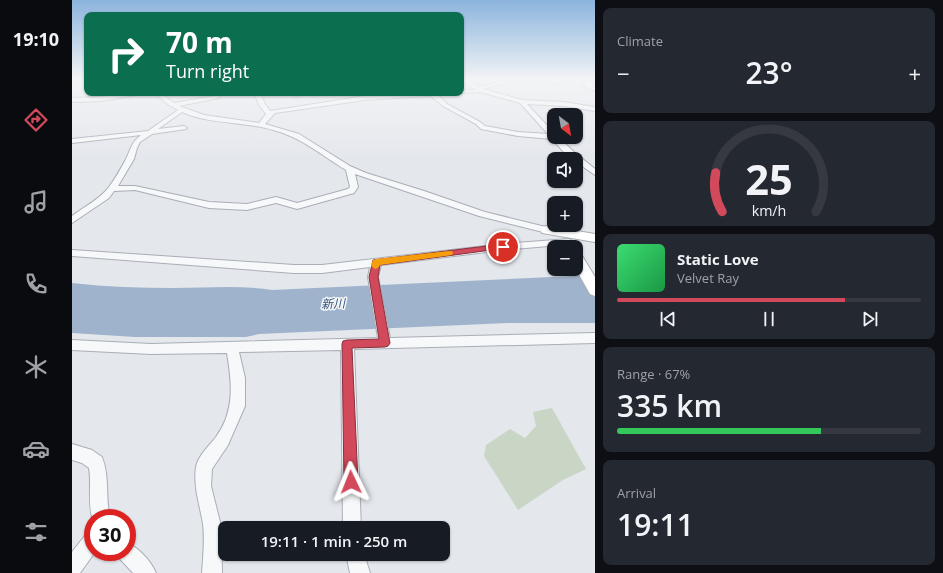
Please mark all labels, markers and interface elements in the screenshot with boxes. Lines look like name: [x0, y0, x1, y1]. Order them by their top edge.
text: 70 m: [166, 23, 233, 61]
text: 19:10: [13, 27, 59, 51]
icon: right: [100, 28, 152, 80]
text: Climate: [617, 32, 663, 50]
text: 23°: [745, 52, 793, 93]
text: −: [617, 58, 630, 88]
text: +: [908, 58, 921, 88]
text: Turn right: [166, 59, 249, 83]
icon: directions: [22, 106, 50, 134]
north arrow: [547, 108, 583, 144]
map controls: [547, 108, 583, 276]
text: 25: [745, 150, 793, 206]
button: sound: [547, 152, 583, 188]
icon: music: [22, 188, 50, 216]
button: +: [547, 196, 583, 232]
text: km/h: [752, 200, 786, 219]
pin: [486, 230, 520, 264]
icon: arrive: [492, 236, 514, 258]
button: −: [547, 240, 583, 276]
text: Static Love: [677, 249, 759, 269]
text: Velvet Ray: [677, 269, 739, 287]
icon: phone: [22, 270, 50, 298]
water label: 新川: [321, 295, 347, 312]
icon: previous: [657, 308, 679, 330]
icon: pause: [758, 308, 780, 330]
icon: next: [859, 308, 881, 330]
icon: climate: [22, 353, 50, 381]
text: Range · 67%: [617, 365, 690, 383]
text: 335 km: [617, 385, 722, 426]
icon: car: [22, 435, 50, 463]
position arrow: [330, 461, 372, 503]
text: Arrival: [617, 484, 656, 502]
text: 19:11: [617, 504, 694, 545]
speed limit sign: 30: [84, 509, 136, 561]
icon: filters: [22, 518, 50, 546]
text: 19:11 · 1 min · 250 m: [261, 531, 407, 551]

